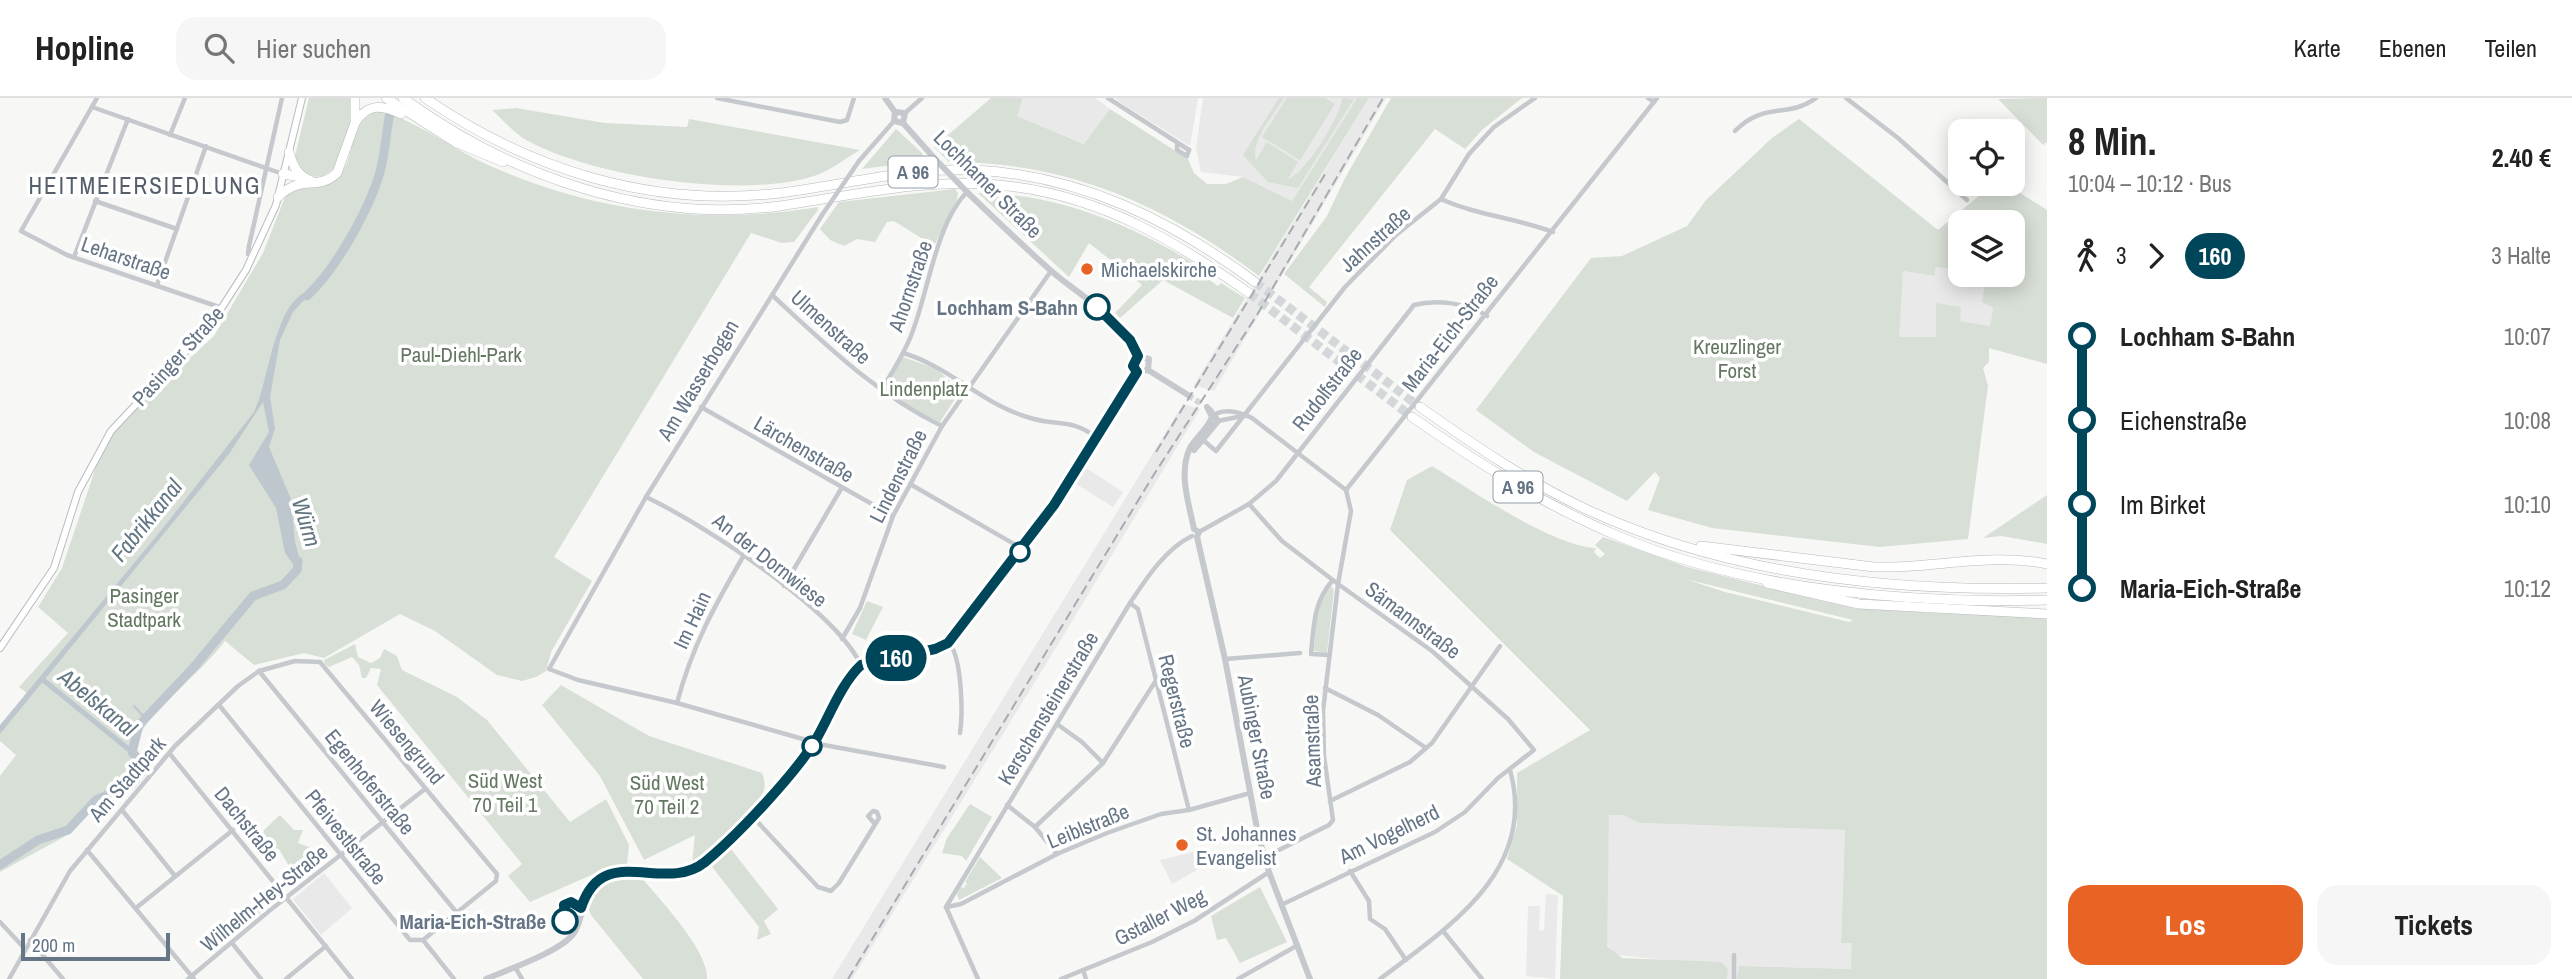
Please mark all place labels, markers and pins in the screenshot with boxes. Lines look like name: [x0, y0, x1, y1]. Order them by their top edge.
place label: Michaelskirche: [1101, 255, 1217, 284]
marker: Michaelskirche: [1079, 261, 1095, 277]
place label: Lochham S-Bahn: [936, 293, 1078, 322]
marker: Lochham S-Bahn: [1084, 294, 1110, 320]
unlabelled marker: [1010, 542, 1030, 562]
unlabelled marker: [802, 736, 822, 756]
place label: St. Johannes Evangelist: [1196, 819, 1297, 872]
marker: St. Johannes Evangelist: [1174, 837, 1190, 853]
place label: Maria-Eich-Straße: [400, 907, 546, 936]
marker: Maria-Eich-Straße: [552, 908, 578, 934]

